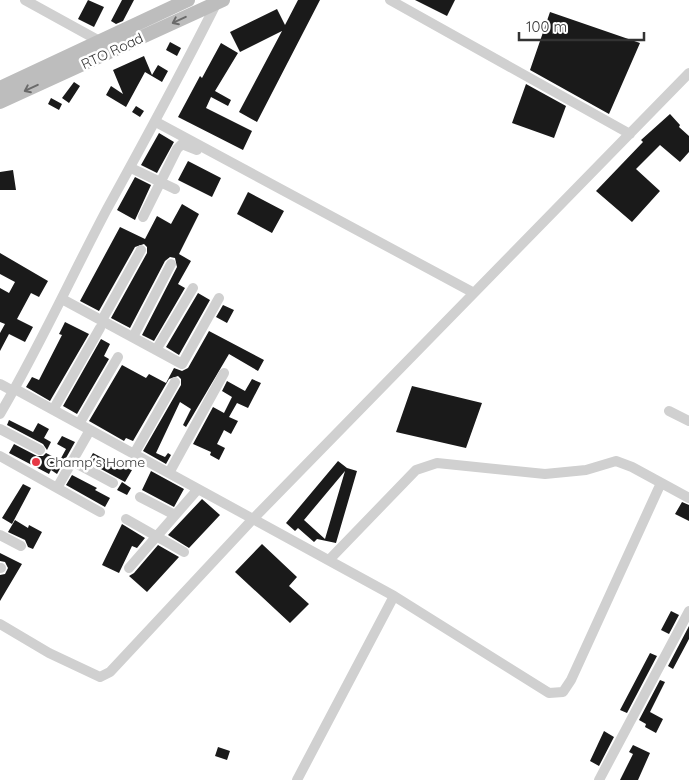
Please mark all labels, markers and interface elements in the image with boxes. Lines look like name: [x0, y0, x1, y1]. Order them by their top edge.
scale bar: [519, 10, 644, 42]
one-way arrow: [172, 16, 187, 26]
text: 100 m: [526, 17, 567, 36]
street label: RTO Road: [78, 29, 146, 73]
one-way arrow: [24, 83, 39, 93]
place label: Champ's Home: [46, 453, 145, 471]
marker: Champ's Home: [30, 456, 42, 468]

